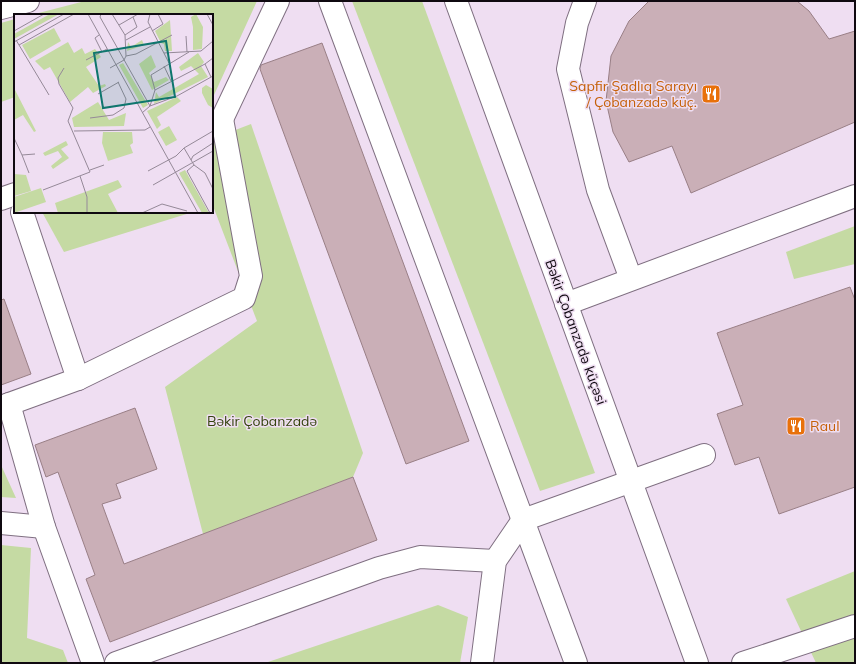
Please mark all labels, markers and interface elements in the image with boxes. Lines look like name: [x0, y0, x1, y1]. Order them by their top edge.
inset map: [14, 14, 213, 213]
place label: Sapfir Şadlıq Sarayı / Çobanzadə küç.: [569, 77, 697, 111]
restaurant icon: Sapfir Şadlıq Sarayı / Çobanzadə küç.: [700, 83, 722, 105]
street label: Bəkir Çobanzadə küçəsi: [541, 257, 611, 407]
park label: Bəkir Çobanzadə: [207, 412, 317, 430]
restaurant icon: Raul: [785, 415, 807, 437]
place label: Raul: [810, 417, 839, 435]

